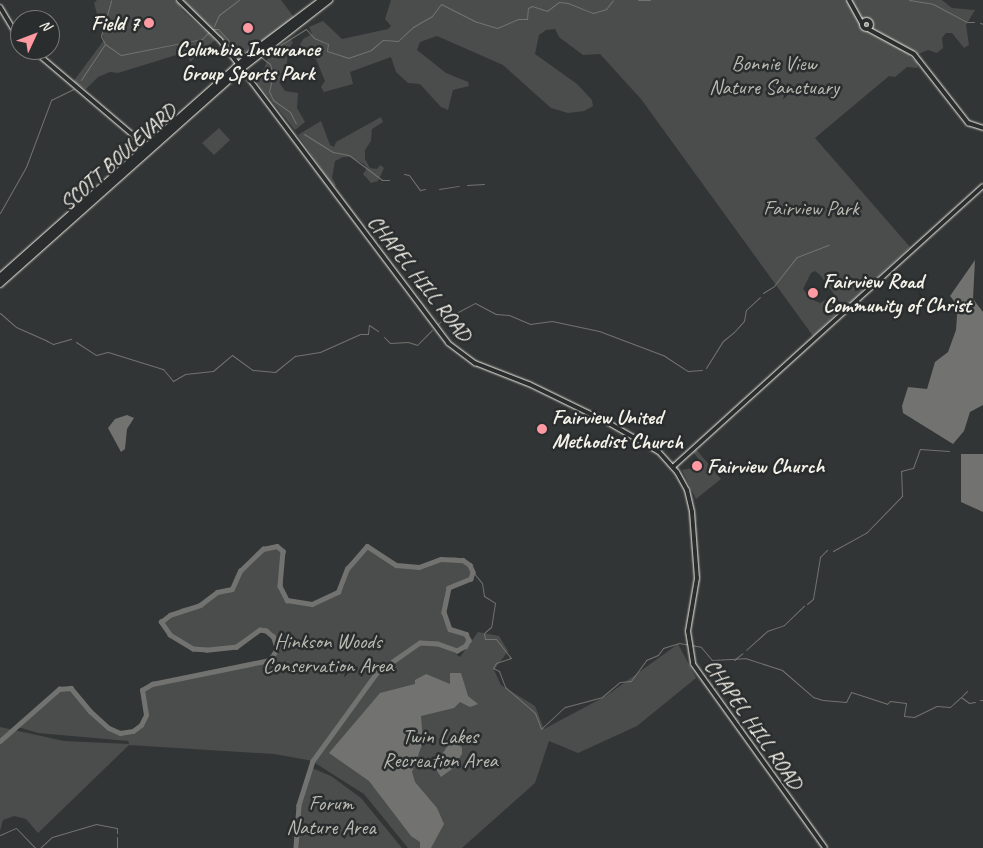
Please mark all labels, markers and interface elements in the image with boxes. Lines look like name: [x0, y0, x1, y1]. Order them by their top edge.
north arrow: [10, 10, 60, 60]
place label: Field 7: [91, 10, 139, 36]
text: N: [36, 16, 55, 34]
marker: Field 7: [143, 17, 155, 29]
marker: Columbia Insurance Group Sports Park: [242, 22, 254, 34]
place label: Columbia Insurance Group Sports Park: [176, 36, 320, 86]
park label: Bonnie View Nature Sanctuary: [709, 50, 839, 100]
street label: SCOTT BOULEVARD: [54, 98, 182, 216]
park label: Fairview Park: [763, 195, 859, 221]
street label: CHAPEL HILL ROAD: [363, 210, 477, 346]
place label: Fairview Road Community of Christ: [823, 268, 971, 318]
marker: Fairview Road Community of Christ: [807, 287, 819, 299]
place label: Fairview United Methodist Church: [552, 404, 684, 454]
marker: Fairview United Methodist Church: [536, 423, 548, 435]
place label: Fairview Church: [707, 453, 824, 479]
marker: Fairview Church: [691, 460, 703, 472]
park label: Hinkson Woods Conservation Area: [263, 628, 393, 678]
street label: CHAPEL HILL ROAD: [700, 654, 808, 794]
park label: Twin Lakes Recreation Area: [383, 723, 497, 773]
park label: Forum Nature Area: [286, 790, 376, 840]

